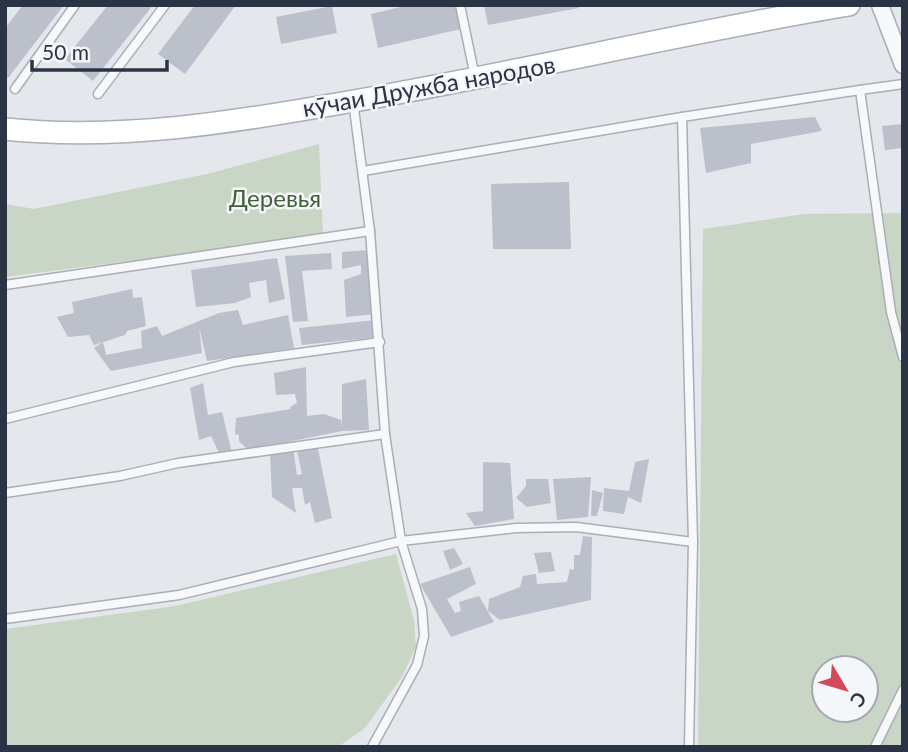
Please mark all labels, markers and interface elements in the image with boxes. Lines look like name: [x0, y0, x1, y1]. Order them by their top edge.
scale bar: [32, 28, 166, 72]
text: 50 m: [42, 39, 89, 64]
street label: кӯчаи Дружба народов: [300, 49, 557, 122]
park label: Деревья: [229, 183, 321, 212]
north arrow: [810, 654, 880, 724]
text: С: [846, 688, 872, 712]

